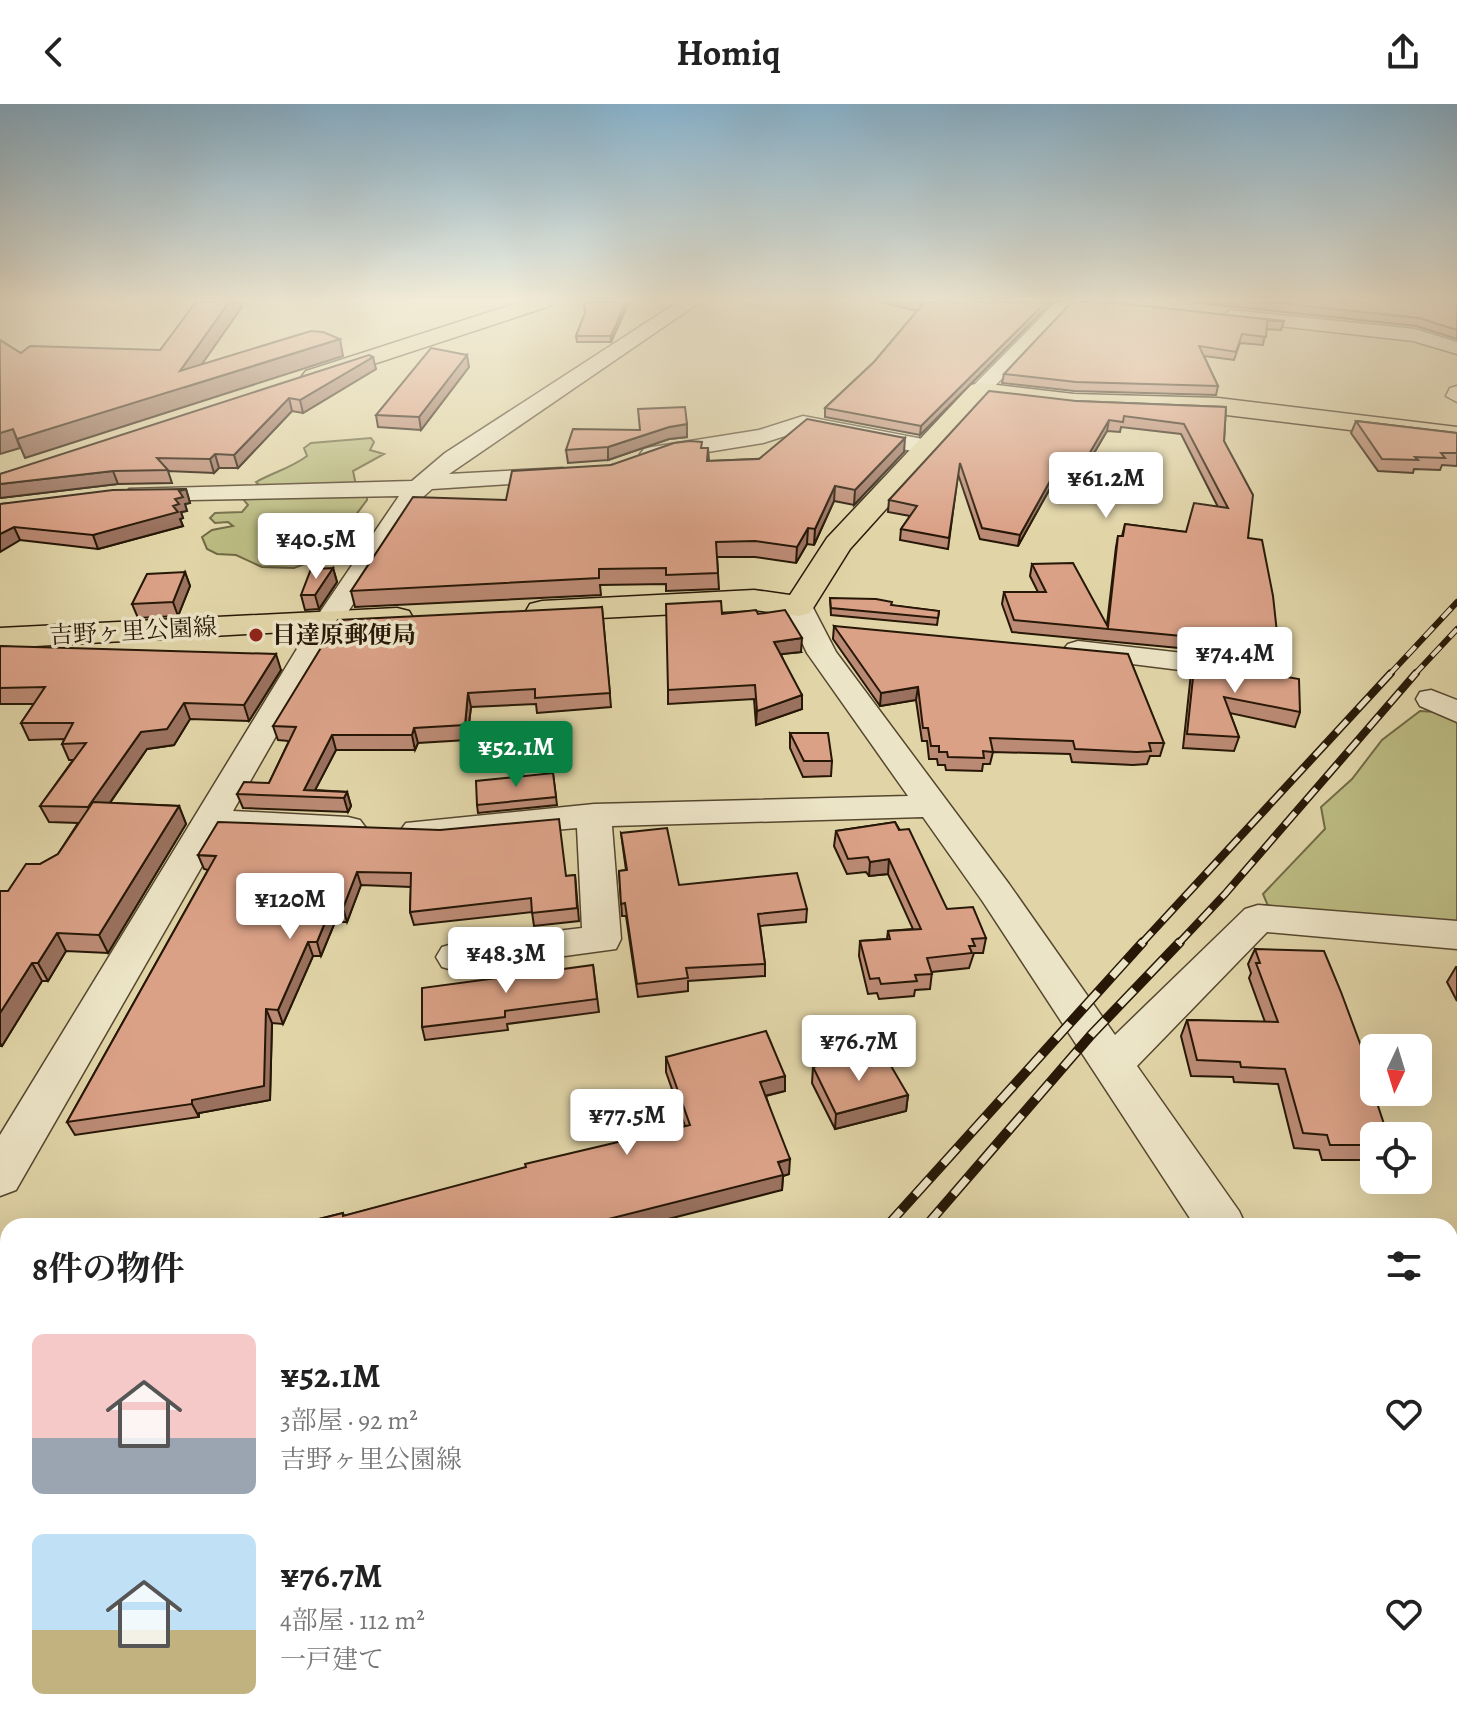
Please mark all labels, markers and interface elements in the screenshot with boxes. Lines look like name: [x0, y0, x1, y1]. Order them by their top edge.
text: Homiq: [676, 28, 781, 77]
icon: back: [32, 30, 76, 74]
icon: share: [1381, 30, 1425, 74]
pin: ¥61.2M: [1041, 452, 1171, 520]
text: ¥61.2M: [1067, 460, 1145, 495]
pin: ¥40.5M: [251, 513, 381, 581]
text: ¥40.5M: [276, 521, 356, 556]
street label: 吉野ヶ里公園線: [48, 611, 218, 651]
place label: 目達原郵便局: [272, 619, 416, 651]
marker: 目達原郵便局: [247, 626, 265, 644]
pin: ¥74.4M: [1170, 627, 1300, 695]
text: ¥74.4M: [1195, 635, 1275, 670]
pin: ¥52.1M: [451, 721, 581, 789]
text: ¥52.1M: [478, 729, 554, 764]
pin: ¥120M: [234, 873, 346, 941]
text: ¥120M: [254, 881, 326, 916]
pin: ¥48.3M: [441, 927, 571, 995]
text: ¥48.3M: [466, 935, 546, 970]
pin: ¥76.7M: [794, 1015, 924, 1083]
text: ¥76.7M: [820, 1023, 898, 1058]
north arrow: [1360, 1034, 1432, 1106]
map controls: [1360, 1034, 1432, 1194]
pin: ¥77.5M: [562, 1089, 692, 1157]
text: ¥77.5M: [588, 1097, 666, 1132]
button: locate: [1360, 1122, 1432, 1194]
icon: filters: [1382, 1244, 1426, 1288]
text: 8件の物件: [32, 1245, 184, 1292]
text: ¥52.1M: [280, 1352, 381, 1399]
icon: home: [96, 1366, 192, 1462]
icon: heart: [1382, 1392, 1426, 1436]
text: 3部屋 · 92 m²: [280, 1403, 418, 1438]
text: 吉野ヶ里公園線: [280, 1442, 462, 1477]
text: ¥76.7M: [280, 1552, 382, 1599]
icon: home: [96, 1566, 192, 1662]
icon: heart: [1382, 1592, 1426, 1636]
text: 4部屋 · 112 m²: [280, 1603, 425, 1638]
text: 一戸建て: [280, 1642, 384, 1677]

